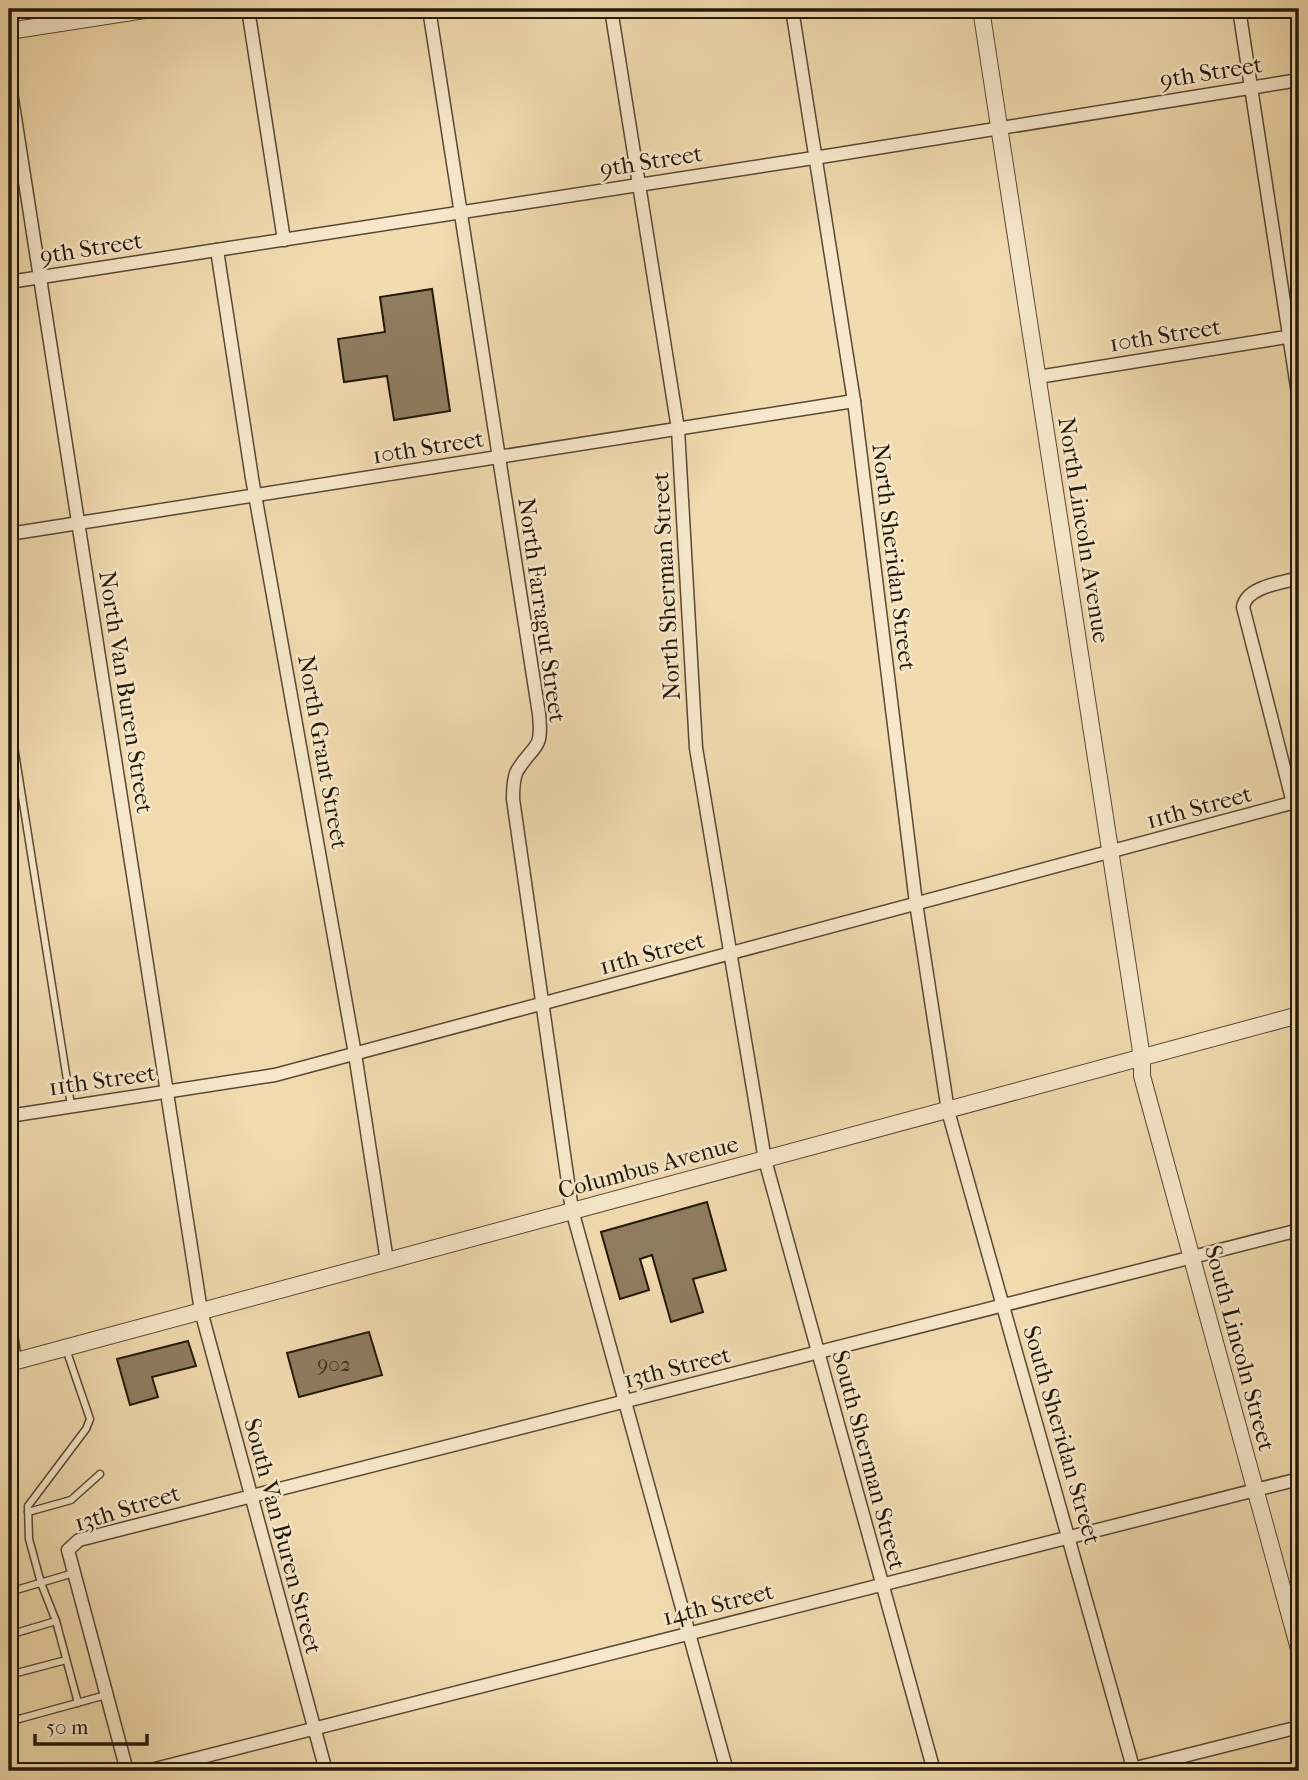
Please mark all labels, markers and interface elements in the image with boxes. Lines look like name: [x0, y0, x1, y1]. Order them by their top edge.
street label: 9th Street: [1158, 50, 1265, 94]
street label: 9th Street: [598, 139, 705, 183]
street label: 9th Street: [38, 226, 145, 270]
street label: 10th Street: [1107, 312, 1223, 358]
street label: North Lincoln Avenue: [1052, 415, 1116, 645]
street label: 10th Street: [370, 424, 486, 470]
street label: North Sheridan Street: [866, 442, 922, 673]
street label: North Sherman Street: [646, 471, 686, 701]
street label: North Farragut Street: [512, 496, 572, 724]
street label: North Van Buren Street: [93, 569, 159, 816]
street label: North Grant Street: [292, 653, 354, 852]
street label: 11th Street: [1143, 779, 1255, 834]
street label: 11th Street: [596, 925, 708, 980]
street label: 11th Street: [47, 1059, 158, 1101]
street label: Columbus Avenue: [555, 1129, 741, 1205]
street label: South Lincoln Street: [1199, 1242, 1281, 1454]
street label: South Sheridan Street: [1017, 1322, 1107, 1548]
street label: 13th Street: [621, 1340, 734, 1394]
street label: South Sherman Street: [826, 1347, 912, 1573]
house number: 902: [317, 1352, 351, 1376]
street label: South Van Buren Street: [238, 1415, 328, 1657]
street label: 13th Street: [71, 1479, 184, 1537]
street label: 14th Street: [660, 1577, 777, 1631]
scale bar: [35, 1703, 147, 1747]
text: 50 m: [46, 1715, 89, 1739]

